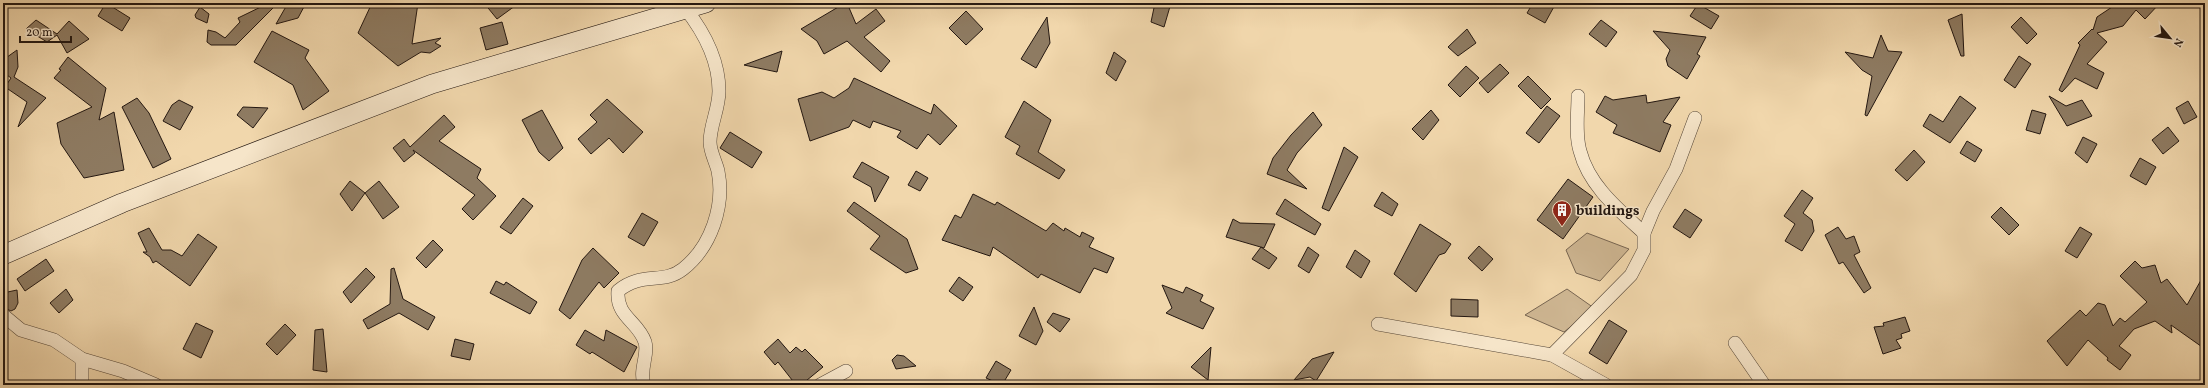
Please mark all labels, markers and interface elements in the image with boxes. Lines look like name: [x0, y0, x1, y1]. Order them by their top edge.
scale bar: [20, 18, 71, 44]
north arrow: [2150, 18, 2190, 58]
text: 20 m: [26, 25, 53, 41]
text: N: [2169, 35, 2186, 49]
building icon: buildings: [1551, 199, 1573, 227]
place label: buildings: [1576, 202, 1640, 221]

